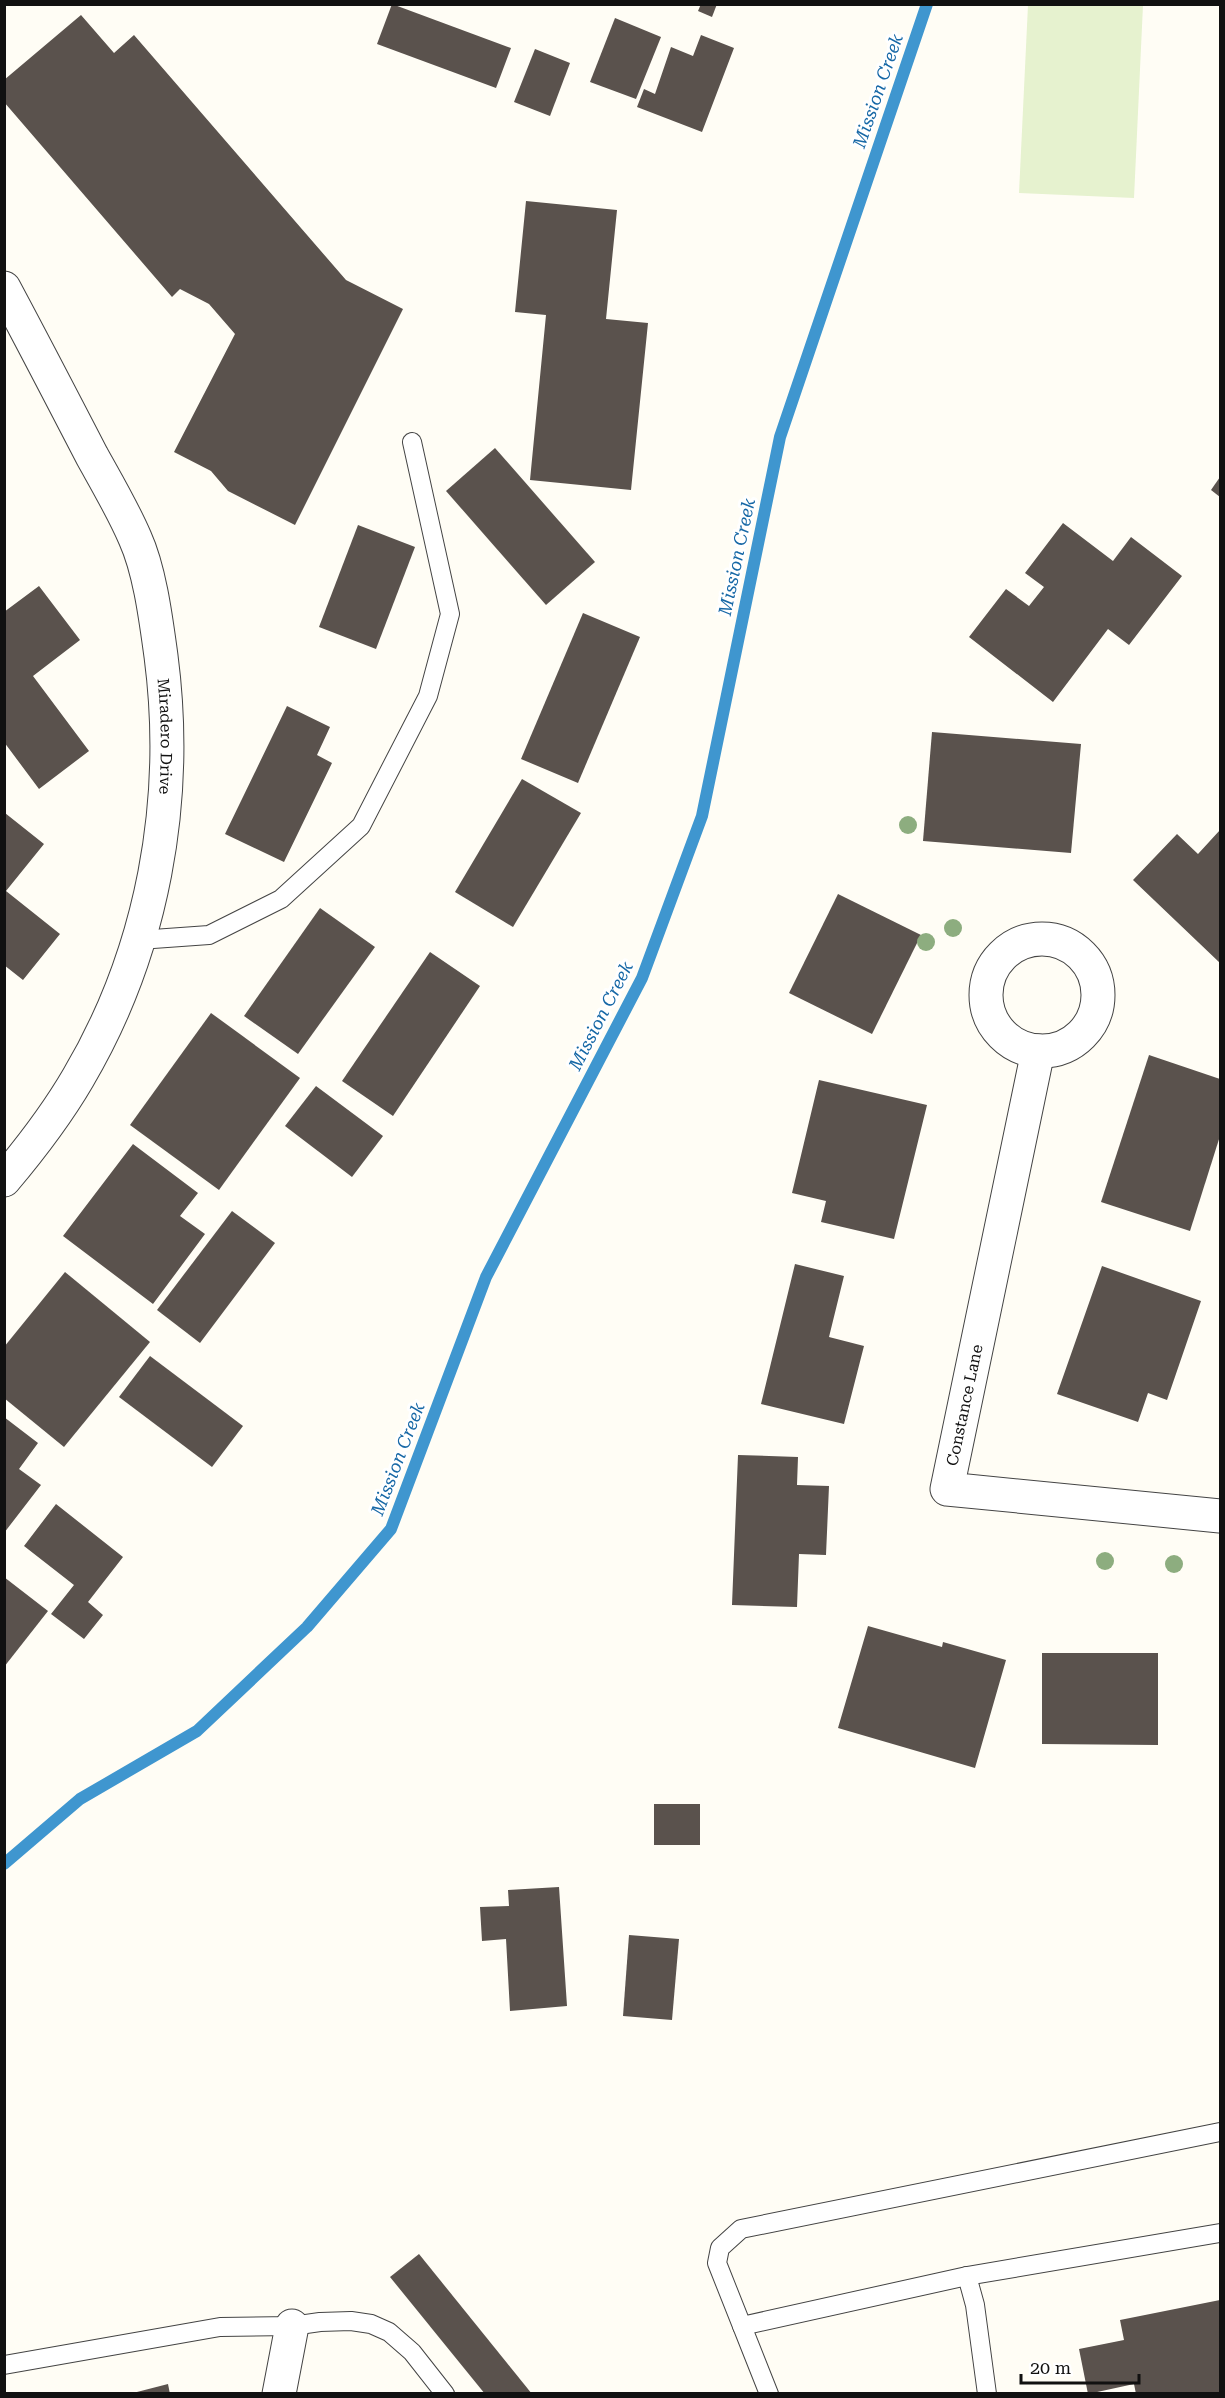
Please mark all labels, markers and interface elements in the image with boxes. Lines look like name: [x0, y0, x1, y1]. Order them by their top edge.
water label: Mission Creek: [848, 31, 907, 151]
water label: Mission Creek: [714, 496, 759, 618]
street label: Miradero Drive: [154, 677, 176, 795]
water label: Mission Creek: [564, 958, 637, 1074]
street label: Constance Lane: [942, 1342, 987, 1468]
water label: Mission Creek: [366, 1399, 429, 1519]
scale bar: [1021, 2347, 1140, 2385]
text: 20 m: [1030, 2357, 1071, 2378]

